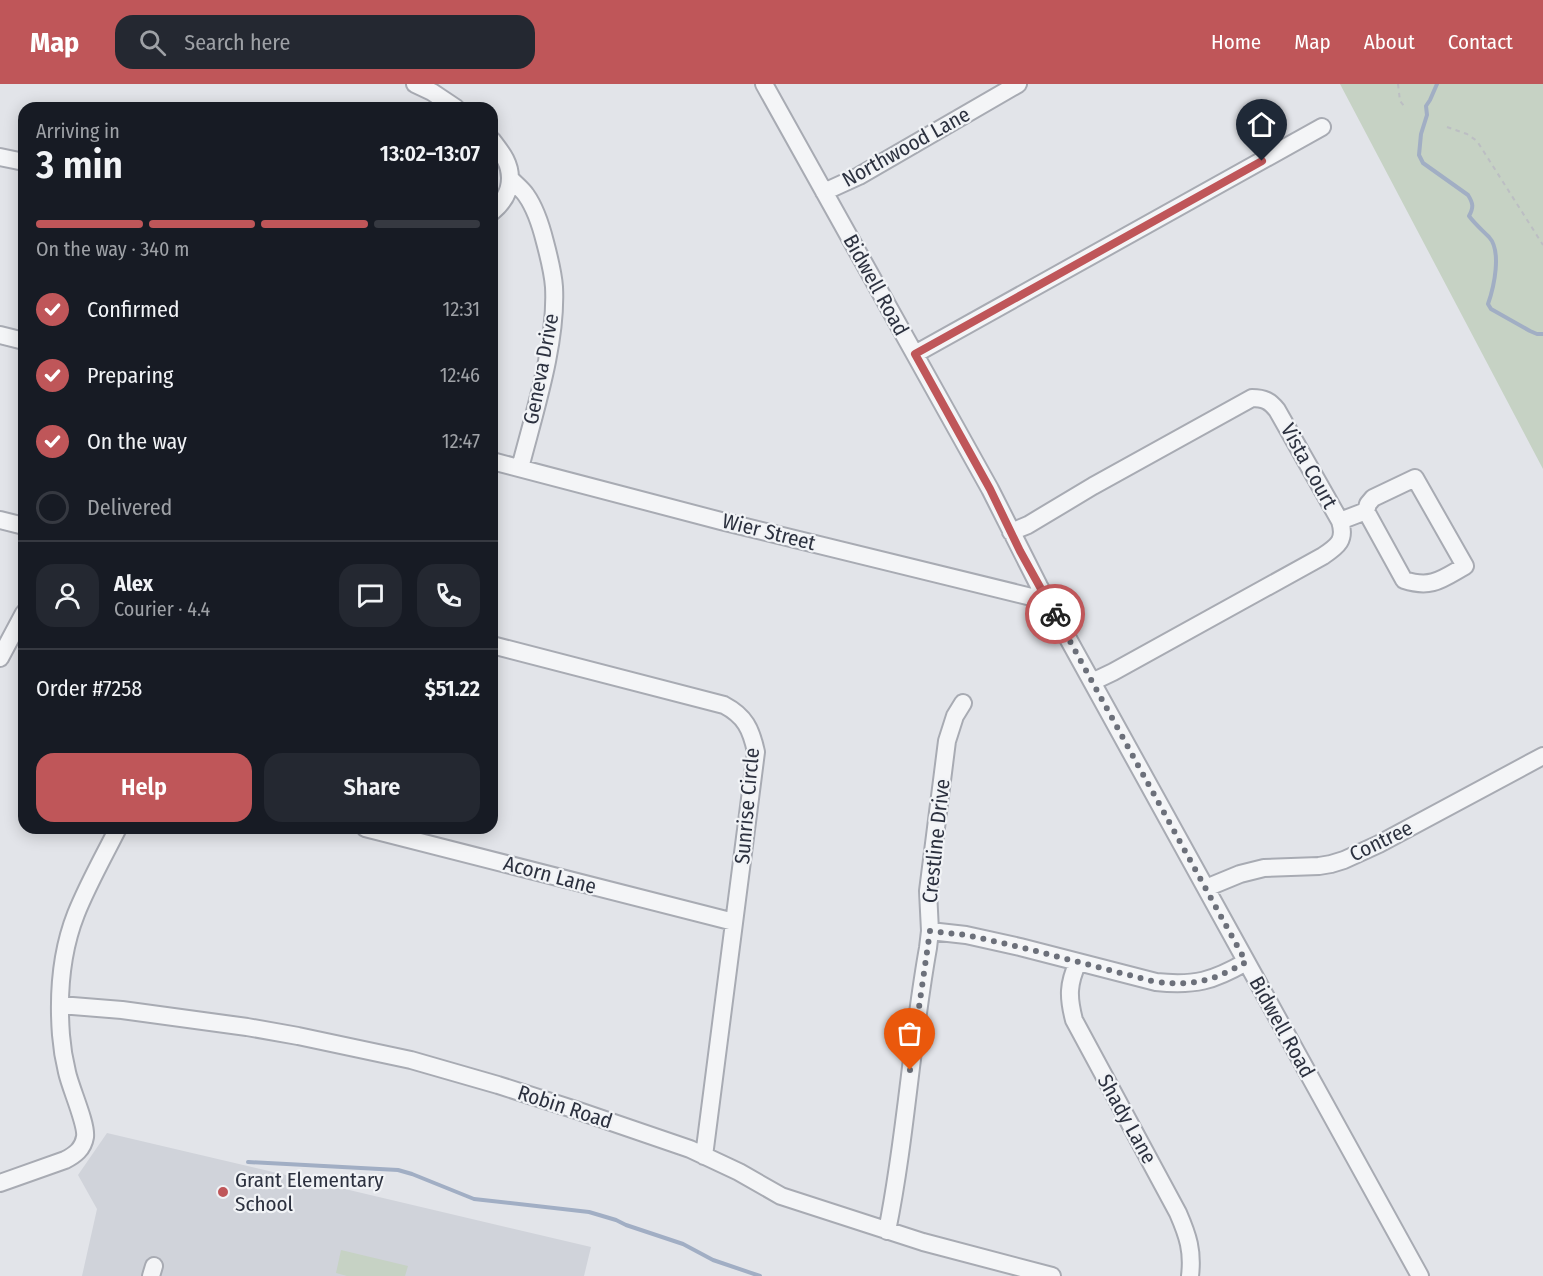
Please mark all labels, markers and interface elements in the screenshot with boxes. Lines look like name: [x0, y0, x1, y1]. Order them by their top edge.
search box: [115, 15, 535, 69]
text: Map: [30, 26, 79, 59]
icon: search: [136, 26, 169, 59]
text: Search here: [184, 29, 290, 56]
text: Home: [1211, 29, 1261, 55]
text: Map: [1294, 29, 1331, 55]
text: About: [1364, 29, 1415, 55]
text: Contact: [1448, 29, 1513, 55]
pin: [1236, 99, 1287, 161]
street label: Northwood Lane: [838, 101, 974, 193]
icon: home: [1245, 108, 1278, 141]
text: Arriving in: [36, 119, 120, 143]
text: 13:02–13:07: [380, 140, 480, 167]
text: 3 min: [36, 142, 123, 188]
street label: Bidwell Road: [838, 230, 914, 340]
text: On the way · 340 m: [36, 237, 189, 261]
icon: check: [36, 293, 69, 326]
text: Confirmed: [87, 296, 180, 323]
text: 12:31: [443, 297, 480, 321]
street label: Geneva Drive: [518, 311, 564, 427]
icon: check: [36, 359, 69, 392]
text: Preparing: [87, 362, 173, 389]
text: 12:46: [440, 363, 480, 387]
street label: Vista Court: [1275, 419, 1343, 513]
icon: check: [36, 425, 69, 458]
text: On the way: [87, 428, 187, 455]
text: 12:47: [442, 429, 480, 453]
text: Delivered: [87, 494, 172, 521]
street label: Wier Street: [720, 508, 819, 556]
button: person: [36, 564, 99, 627]
button: chat: [339, 564, 402, 627]
button: phone: [417, 564, 480, 627]
text: Alex: [114, 570, 153, 597]
courier: [1025, 584, 1085, 644]
text: Courier · 4.4: [114, 597, 210, 621]
icon: bike: [1039, 598, 1072, 631]
text: Order #7258: [36, 675, 142, 702]
text: $51.22: [425, 675, 480, 702]
street label: Sunrise Circle: [729, 747, 765, 865]
button: Help: [36, 753, 252, 822]
button: Share: [264, 753, 480, 822]
street label: Crestline Drive: [917, 778, 955, 904]
street label: Contree: [1345, 815, 1417, 867]
street label: Acorn Lane: [501, 850, 599, 900]
street label: Bidwell Road: [1244, 972, 1320, 1082]
pin: [884, 1008, 935, 1070]
icon: bag: [893, 1017, 926, 1050]
street label: Shady Lane: [1092, 1070, 1162, 1168]
street label: Robin Road: [514, 1079, 616, 1135]
place label: Grant Elementary School: [235, 1167, 384, 1217]
marker: Grant Elementary School: [216, 1185, 230, 1199]

